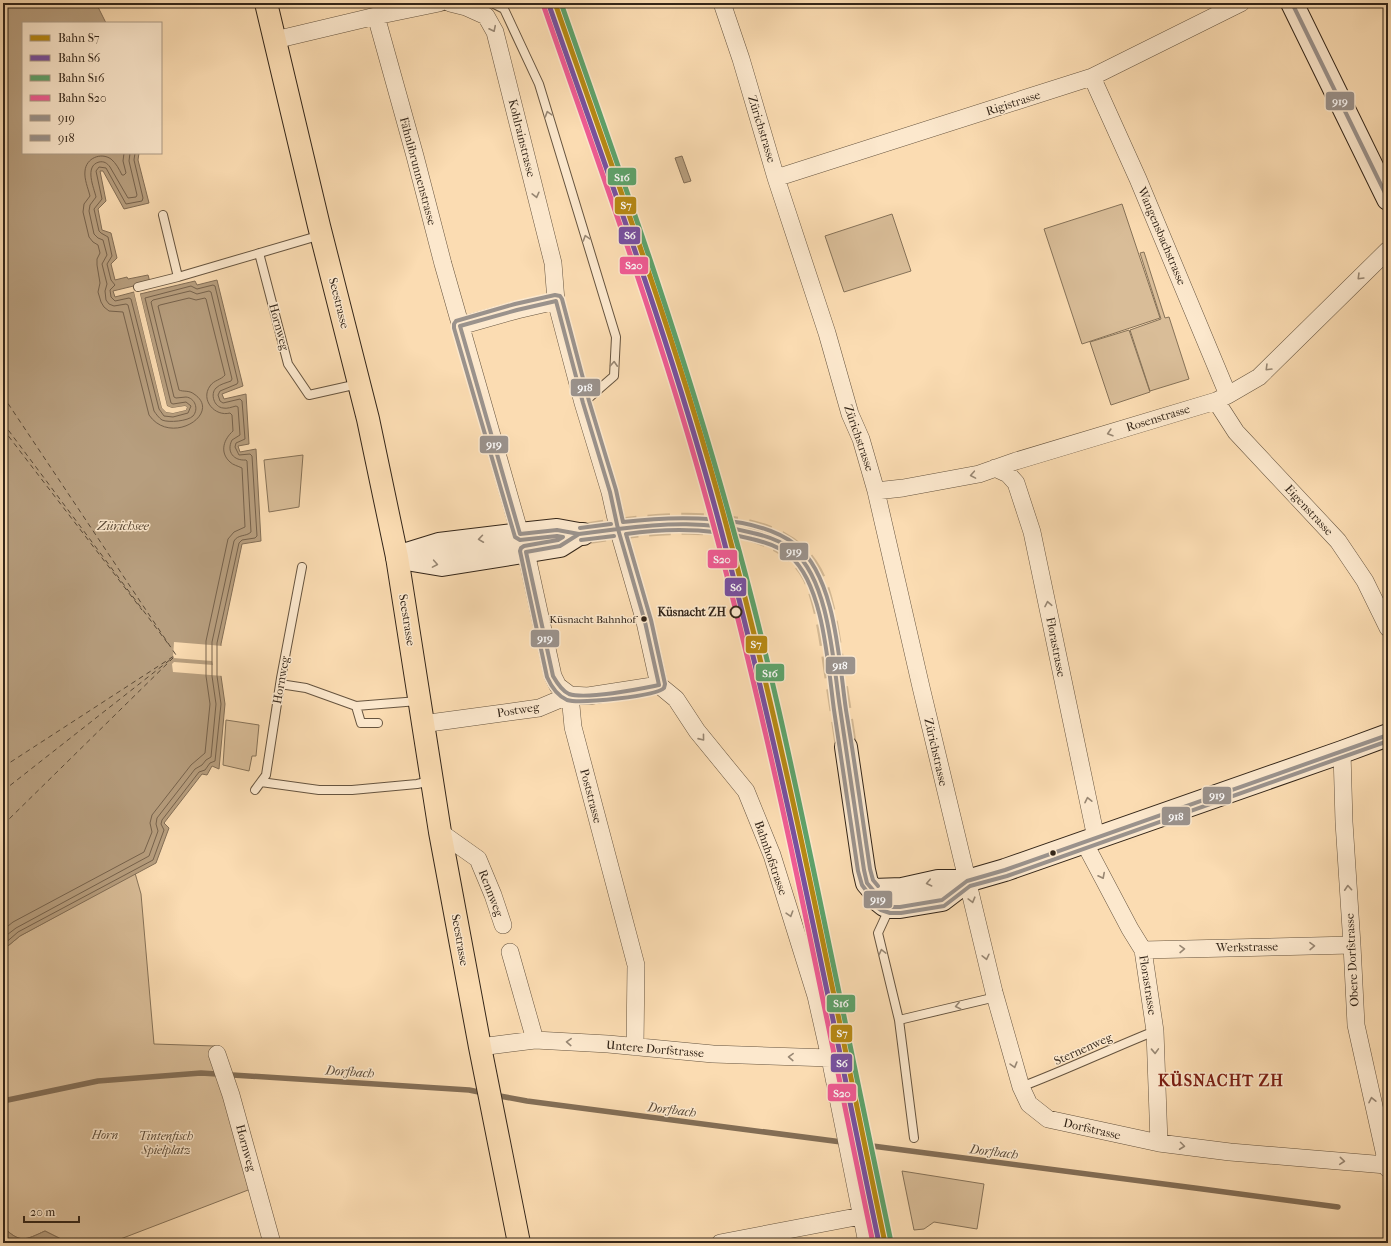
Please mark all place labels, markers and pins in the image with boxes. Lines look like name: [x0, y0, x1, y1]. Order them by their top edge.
place label: Küsnacht ZH: [657, 605, 726, 619]
marker: Küsnacht ZH: [729, 605, 743, 619]
place label: Küsnacht Bahnhof: [549, 613, 638, 626]
marker: Küsnacht Bahnhof: [639, 614, 649, 624]
unlabelled marker: [1048, 848, 1058, 858]

